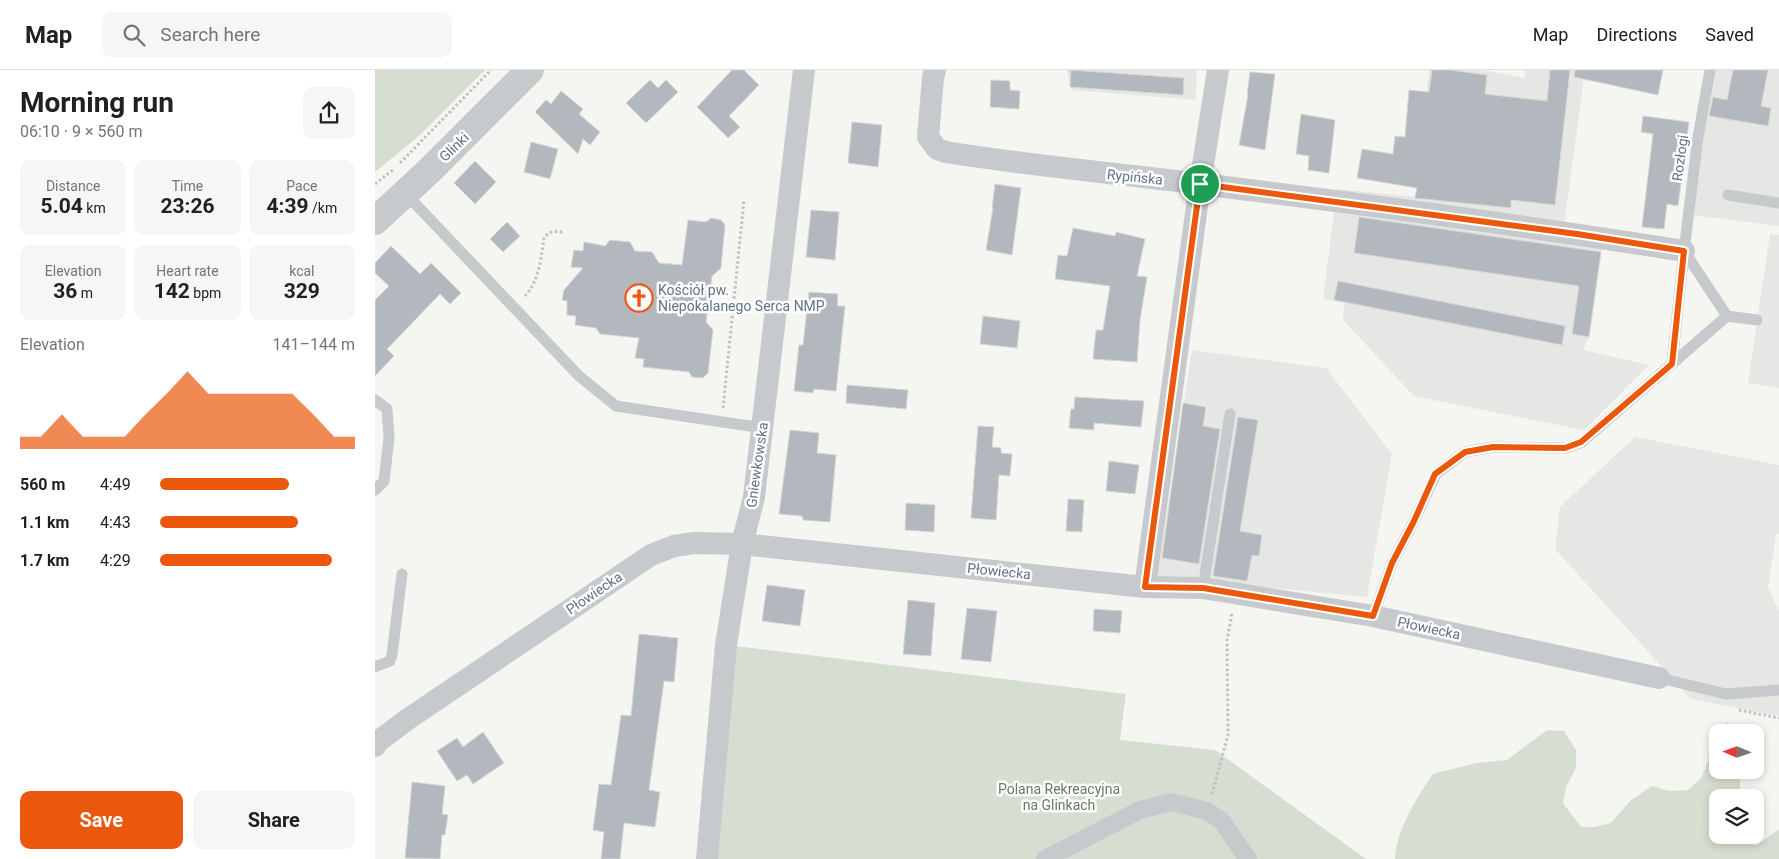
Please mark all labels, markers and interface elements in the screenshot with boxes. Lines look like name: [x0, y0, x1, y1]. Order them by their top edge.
search box: [102, 12, 452, 57]
text: Map: [25, 21, 72, 49]
icon: search: [120, 21, 148, 49]
text: Search here: [160, 23, 260, 46]
text: Map: [1533, 24, 1568, 45]
text: Directions: [1596, 24, 1677, 45]
text: Saved: [1705, 24, 1754, 45]
text: Morning run: [20, 86, 174, 119]
button: share: [303, 87, 355, 139]
text: 06:10 · 9 × 560 m: [20, 122, 142, 141]
street label: Glinki: [436, 129, 472, 165]
street label: Rozłogi: [1669, 134, 1691, 182]
pin: [1179, 163, 1221, 205]
street label: Rypińska: [1106, 166, 1164, 188]
icon: arrive: [1186, 170, 1214, 198]
text: Distance: [46, 178, 100, 194]
text: Time: [172, 178, 203, 194]
text: Pace: [286, 178, 317, 194]
text: 5.04: [41, 194, 83, 218]
text: 23:26: [160, 194, 215, 218]
text: 4:39: [266, 194, 309, 218]
text: km: [83, 200, 106, 216]
text: /km: [309, 200, 337, 216]
text: Elevation: [45, 263, 102, 279]
text: Heart rate: [156, 263, 219, 279]
text: kcal: [289, 263, 314, 279]
text: 36: [53, 279, 77, 303]
text: 142: [154, 279, 190, 303]
text: 329: [284, 279, 320, 303]
place label: Kościół pw. Niepokalanego Serca NMP: [658, 282, 825, 314]
church icon: Kościół pw. Niepokalanego Serca NMP: [624, 283, 654, 313]
text: m: [77, 285, 93, 301]
text: bpm: [190, 285, 221, 301]
text: Elevation: [20, 335, 85, 354]
text: 141–144 m: [273, 335, 355, 354]
street label: Gniewkowska: [743, 421, 771, 509]
text: 560 m: [20, 475, 65, 494]
text: 4:49: [100, 475, 131, 494]
text: 1.1 km: [20, 513, 69, 532]
text: 4:43: [100, 513, 131, 532]
text: 1.7 km: [20, 551, 69, 570]
text: 4:29: [100, 551, 131, 570]
street label: Płowiecka: [966, 560, 1032, 582]
street label: Płowiecka: [563, 568, 625, 618]
street label: Płowiecka: [1396, 614, 1462, 642]
north arrow: [1709, 724, 1764, 779]
map controls: [1709, 724, 1764, 844]
park label: Polana Rekreacyjna na Glinkach: [998, 781, 1120, 813]
button: layers: [1709, 789, 1764, 844]
button: Save: [20, 791, 183, 849]
button: Share: [193, 791, 355, 849]

